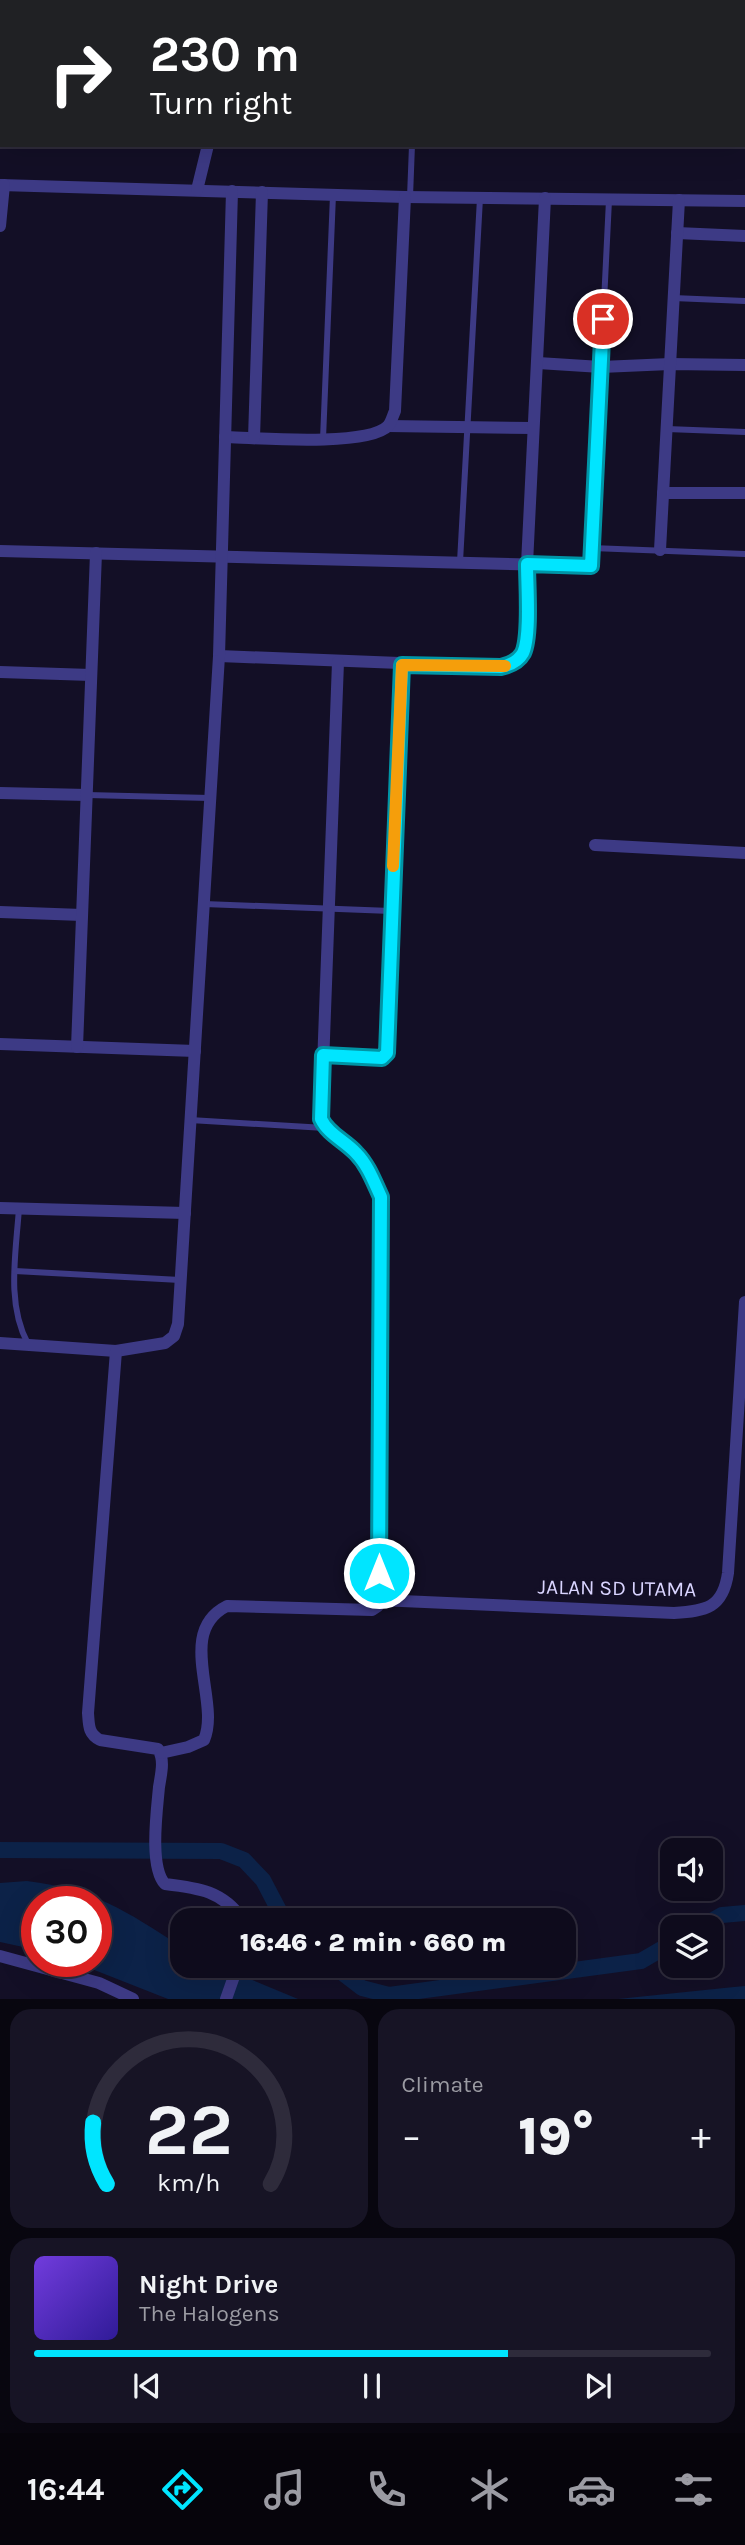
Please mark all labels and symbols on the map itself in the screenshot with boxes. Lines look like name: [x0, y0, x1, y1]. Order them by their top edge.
pin: [573, 289, 633, 349]
position arrow: [342, 1536, 416, 1610]
street label: JALAN SD UTAMA: [538, 1575, 696, 1601]
speed limit sign: 30: [21, 1886, 112, 1977]

